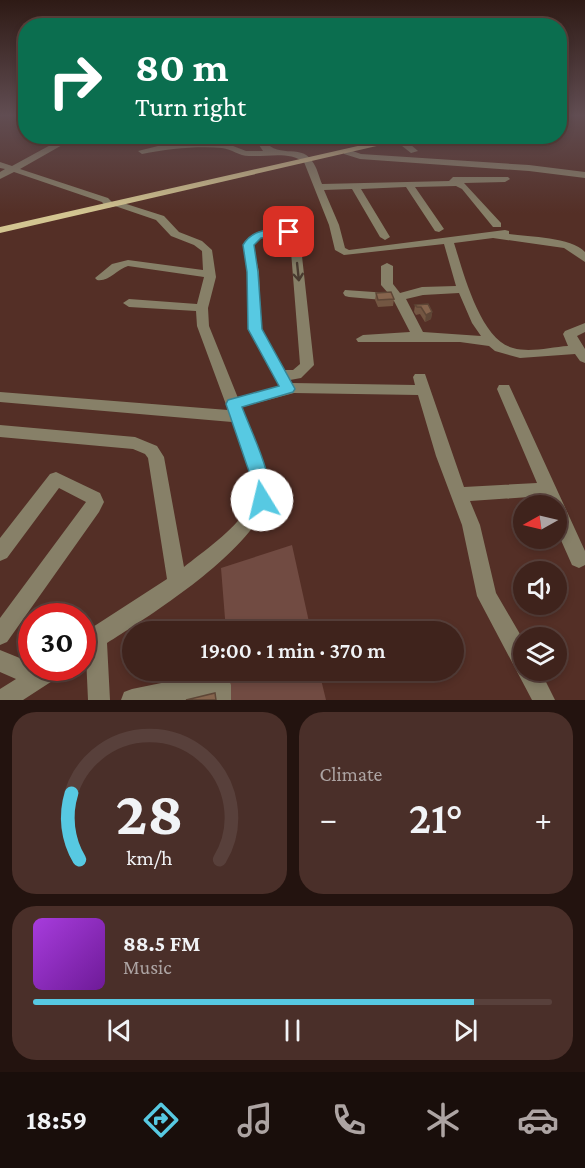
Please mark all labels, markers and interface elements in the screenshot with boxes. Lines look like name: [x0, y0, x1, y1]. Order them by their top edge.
icon: right: [36, 42, 114, 120]
text: 80 m: [135, 43, 229, 90]
text: Turn right: [135, 92, 246, 122]
pin: [263, 206, 314, 257]
icon: arrive: [272, 215, 305, 248]
one-way arrow: [293, 261, 304, 281]
position arrow: [230, 468, 294, 532]
north arrow: [513, 495, 567, 549]
map controls: [513, 495, 567, 681]
button: sound: [513, 561, 567, 615]
speed limit sign: 30: [18, 603, 96, 681]
button: layers: [513, 627, 567, 681]
text: 19:00 · 1 min · 370 m: [201, 638, 385, 663]
text: Climate: [320, 763, 382, 785]
text: 28: [115, 778, 183, 847]
text: 21°: [409, 793, 463, 843]
text: −: [320, 800, 337, 837]
text: +: [535, 800, 552, 837]
text: km/h: [126, 846, 173, 870]
text: 88.5 FM: [123, 931, 200, 956]
text: Music: [123, 956, 172, 978]
icon: previous: [103, 1014, 136, 1047]
icon: pause: [276, 1014, 309, 1047]
icon: next: [449, 1014, 482, 1047]
icon: directions: [140, 1099, 182, 1141]
icon: music: [234, 1099, 276, 1141]
icon: phone: [328, 1099, 370, 1141]
icon: climate: [422, 1099, 464, 1141]
icon: car: [517, 1099, 559, 1141]
text: 18:59: [26, 1105, 87, 1135]

